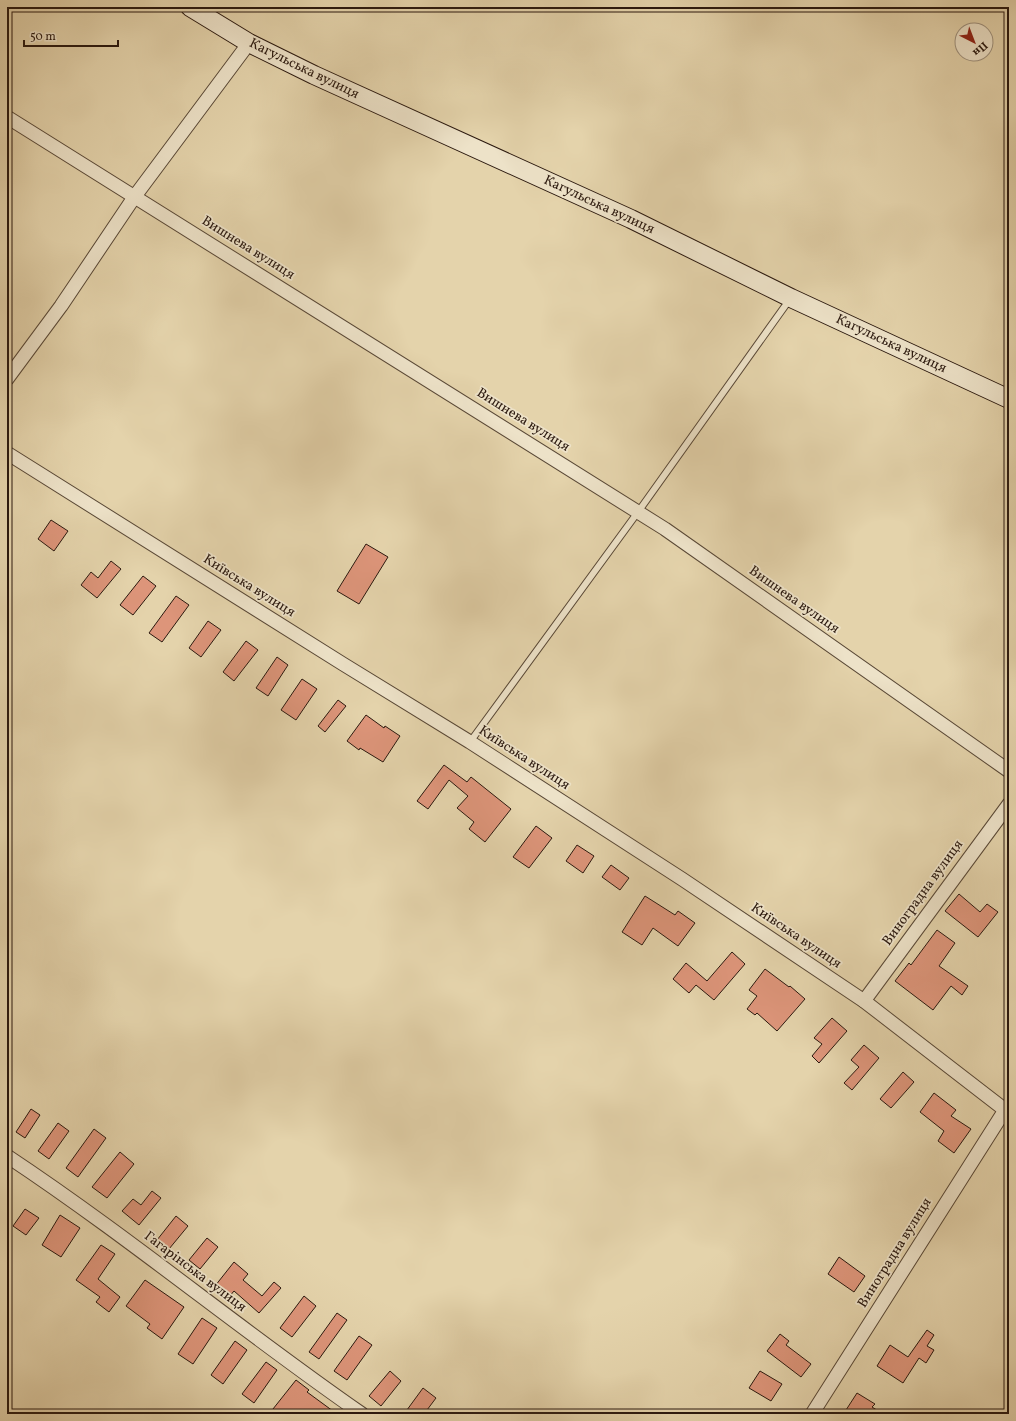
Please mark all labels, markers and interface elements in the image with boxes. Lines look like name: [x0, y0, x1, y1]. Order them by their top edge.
scale bar: [24, 22, 118, 48]
north arrow: [954, 22, 994, 62]
text: 50 m: [30, 29, 56, 45]
street label: Кагульська вулиця: [246, 34, 362, 104]
text: Пн: [969, 38, 991, 59]
street label: Кагульська вулиця: [540, 171, 658, 239]
street label: Вишнева вулиця: [198, 212, 298, 284]
street label: Кагульська вулиця: [832, 310, 950, 378]
street label: Вишнева вулиця: [473, 384, 573, 456]
street label: Київська вулиця: [199, 550, 299, 622]
street label: Вишнева вулиця: [745, 562, 843, 638]
street label: Київська вулиця: [475, 721, 573, 795]
street label: Виноградна вулиця: [878, 836, 968, 950]
street label: Київська вулиця: [747, 899, 845, 973]
street label: Виноградна вулиця: [853, 1194, 937, 1312]
street label: Гагарінська вулиця: [140, 1227, 250, 1317]

